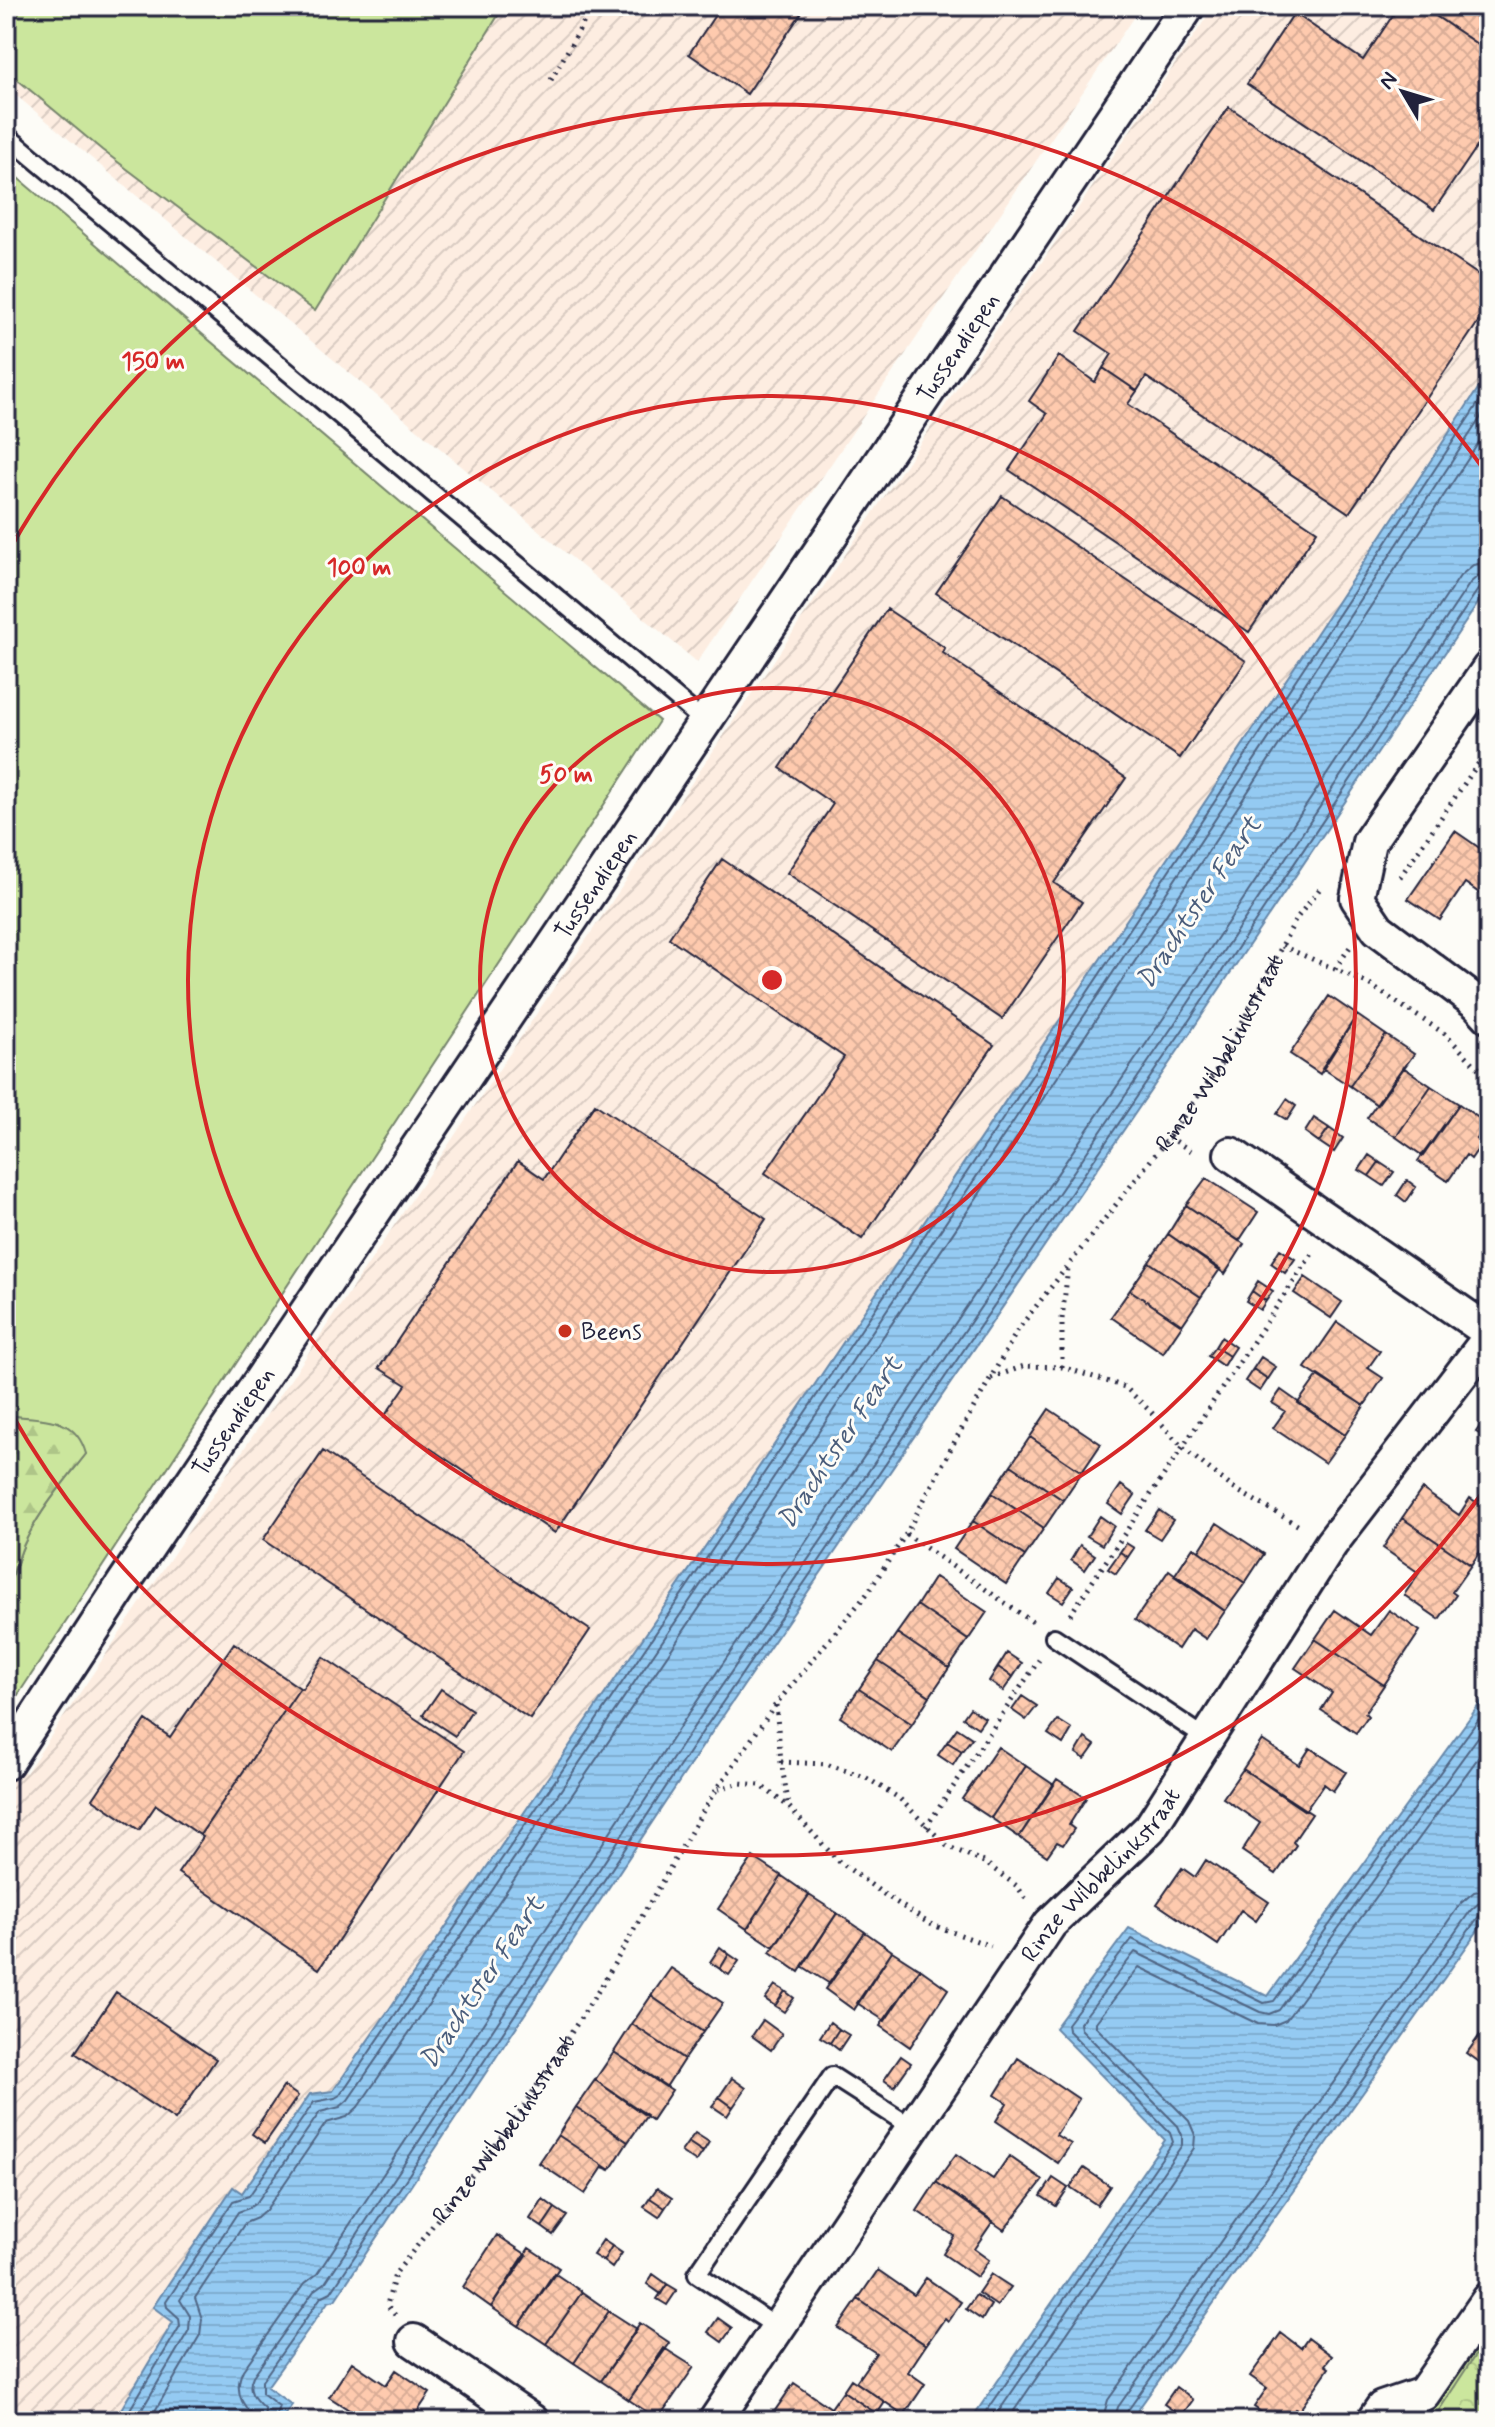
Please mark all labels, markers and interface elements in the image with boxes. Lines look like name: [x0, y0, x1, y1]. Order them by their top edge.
north arrow: [1363, 52, 1443, 132]
text: N: [1373, 67, 1404, 95]
street label: Tussendiepen: [911, 287, 1007, 409]
text: 150 m: [121, 347, 185, 378]
text: 100 m: [327, 553, 391, 584]
text: 50 m: [539, 760, 593, 791]
water label: Drachtster Feart: [1129, 809, 1271, 996]
street label: Tussendiepen: [548, 824, 645, 946]
street label: Rinze Wibbelinkstraat: [1149, 949, 1292, 1159]
centre of rings: [758, 966, 786, 994]
place label: Beens: [581, 1317, 642, 1348]
marker: Beens: [556, 1322, 574, 1340]
water label: Drachtster Feart: [770, 1349, 912, 1536]
street label: Tussendiepen: [186, 1361, 282, 1483]
street label: Rinze Wibbelinkstraat: [1015, 1783, 1188, 1968]
water label: Drachtster Feart: [412, 1889, 554, 2076]
street label: Rinze Wibbelinkstraat: [426, 2029, 583, 2231]

